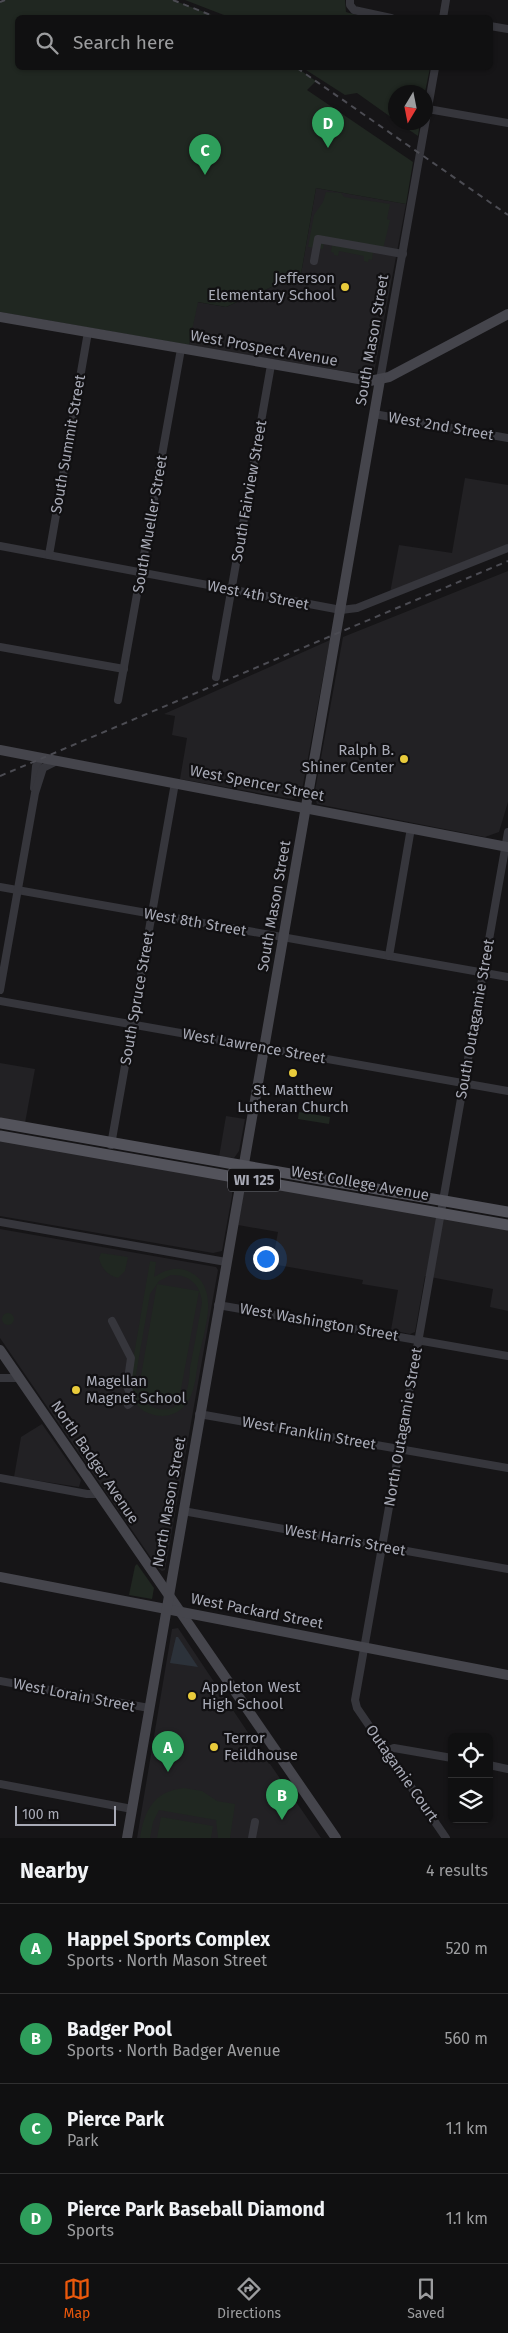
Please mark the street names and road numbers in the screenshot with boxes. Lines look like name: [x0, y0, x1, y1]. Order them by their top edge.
street label: South Mason Street: [352, 273, 392, 407]
street label: West Prospect Avenue: [189, 326, 339, 370]
street label: South Summit Street: [47, 373, 89, 515]
street label: West 2nd Street: [387, 408, 496, 444]
street label: South Fairview Street: [228, 418, 270, 563]
street label: South Mueller Street: [129, 453, 171, 594]
street label: West 4th Street: [205, 576, 311, 614]
street label: West Spencer Street: [188, 761, 326, 805]
street label: South Mason Street: [254, 839, 294, 973]
street label: West 8th Street: [142, 904, 248, 940]
street label: South Spruce Street: [116, 929, 158, 1066]
street label: South Outagamie Street: [452, 937, 498, 1100]
street label: West Lawrence Street: [181, 1025, 328, 1068]
street label: West College Avenue: [289, 1162, 431, 1204]
road number: WI 125: [228, 1168, 280, 1192]
street label: West Washington Street: [238, 1299, 400, 1345]
street label: North Outagamie Street: [380, 1346, 426, 1508]
street label: North Badger Avenue: [47, 1397, 143, 1527]
street label: West Franklin Street: [241, 1412, 378, 1454]
street label: North Mason Street: [149, 1435, 189, 1569]
street label: West Harris Street: [283, 1520, 408, 1560]
street label: West Packard Street: [189, 1589, 325, 1633]
street label: West Lorain Street: [12, 1674, 137, 1716]
street label: Outagamie Court: [362, 1721, 442, 1825]

